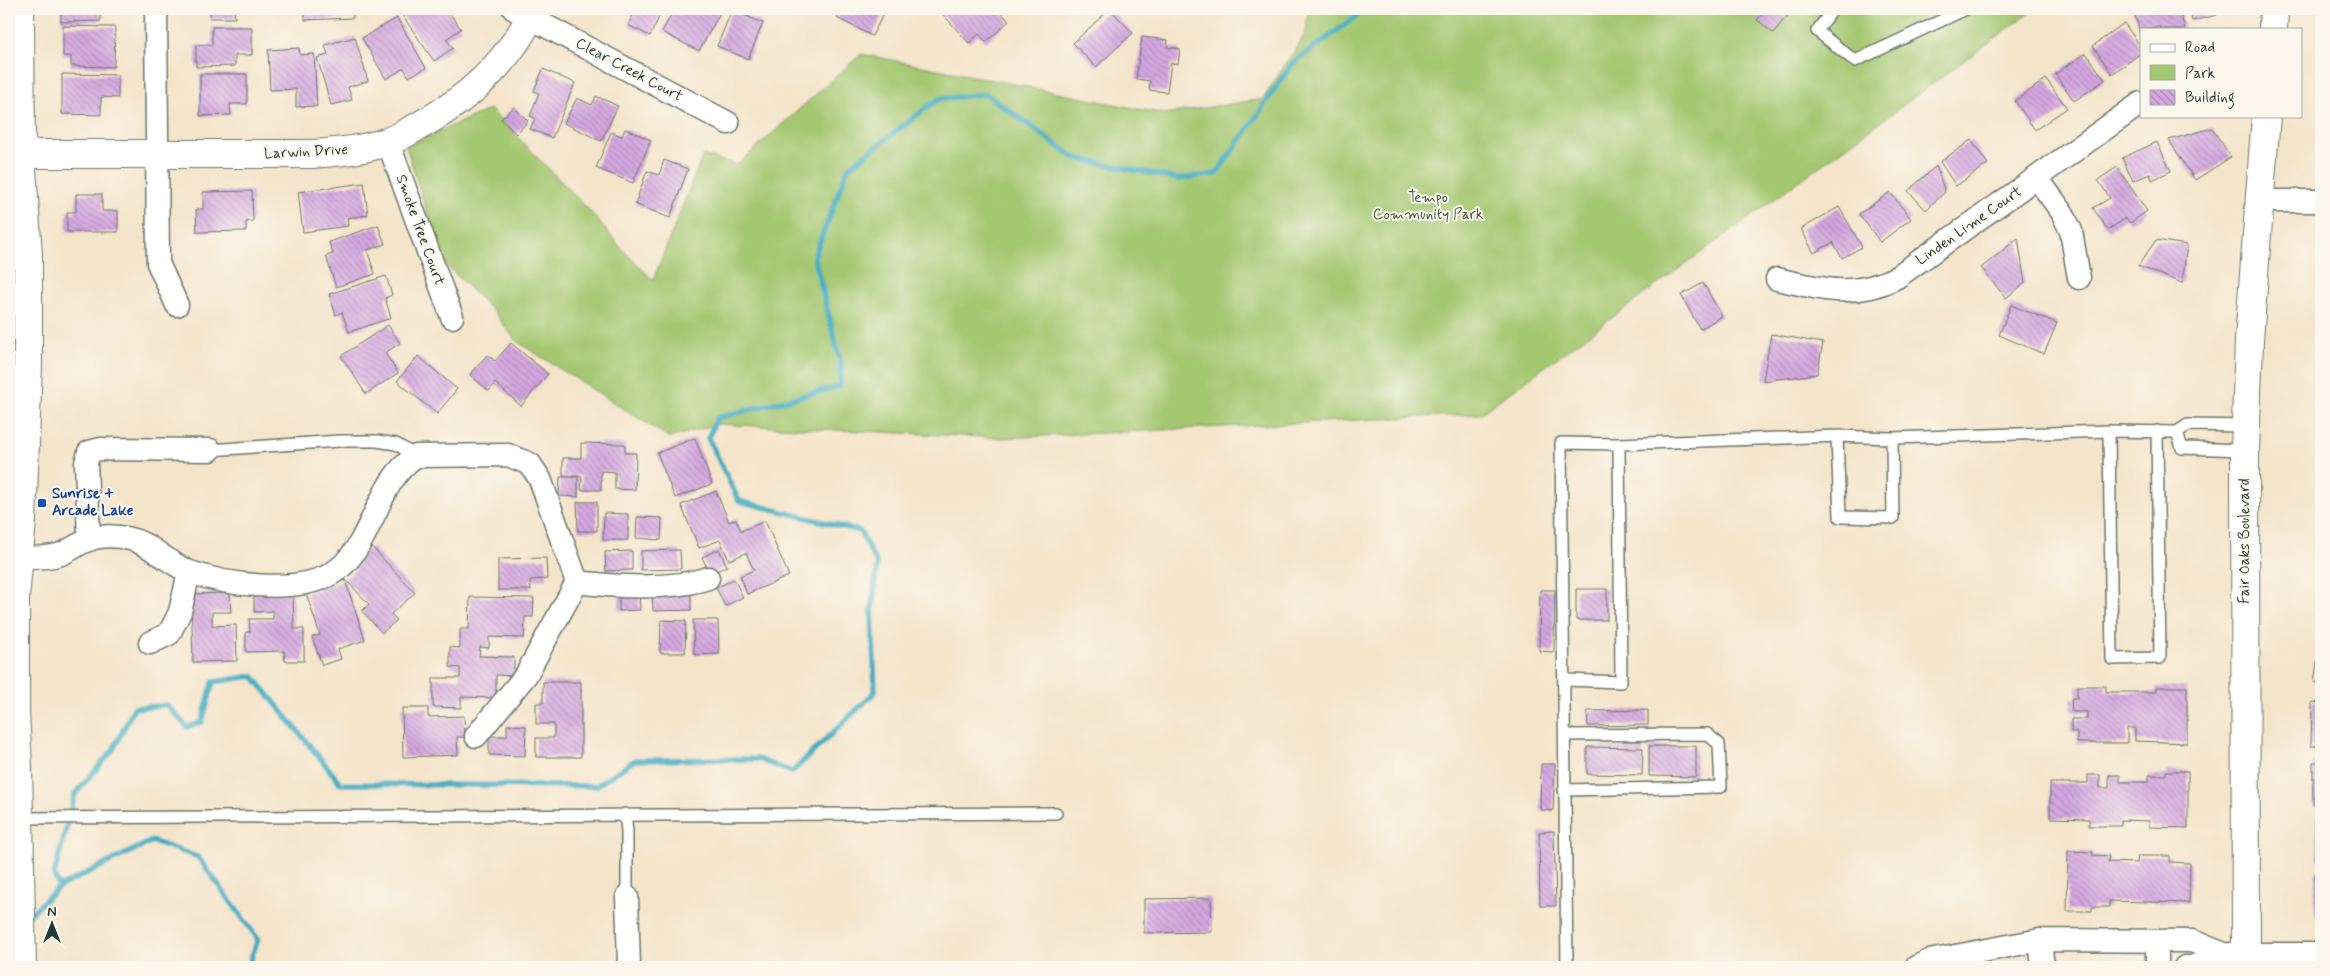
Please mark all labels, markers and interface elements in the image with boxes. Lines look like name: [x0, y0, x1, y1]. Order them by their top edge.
legend: [2140, 28, 2302, 118]
street label: Clear Creek Court: [572, 33, 686, 107]
text: Road: [2185, 38, 2215, 58]
text: Park: [2185, 64, 2215, 84]
text: Building: [2185, 88, 2235, 109]
street label: Larwin Drive: [263, 140, 349, 164]
street label: Smoke Tree Court: [391, 172, 449, 288]
street label: Linden Lime Court: [1912, 182, 2026, 270]
park label: Tempo Community Park: [1373, 188, 1483, 225]
street label: Fair Oaks Boulevard: [2235, 478, 2255, 604]
place label: Sunrise + Arcade Lake: [52, 484, 134, 521]
marker: Sunrise + Arcade Lake: [36, 497, 48, 509]
north arrow: [28, 898, 78, 948]
text: N: [47, 903, 57, 921]

